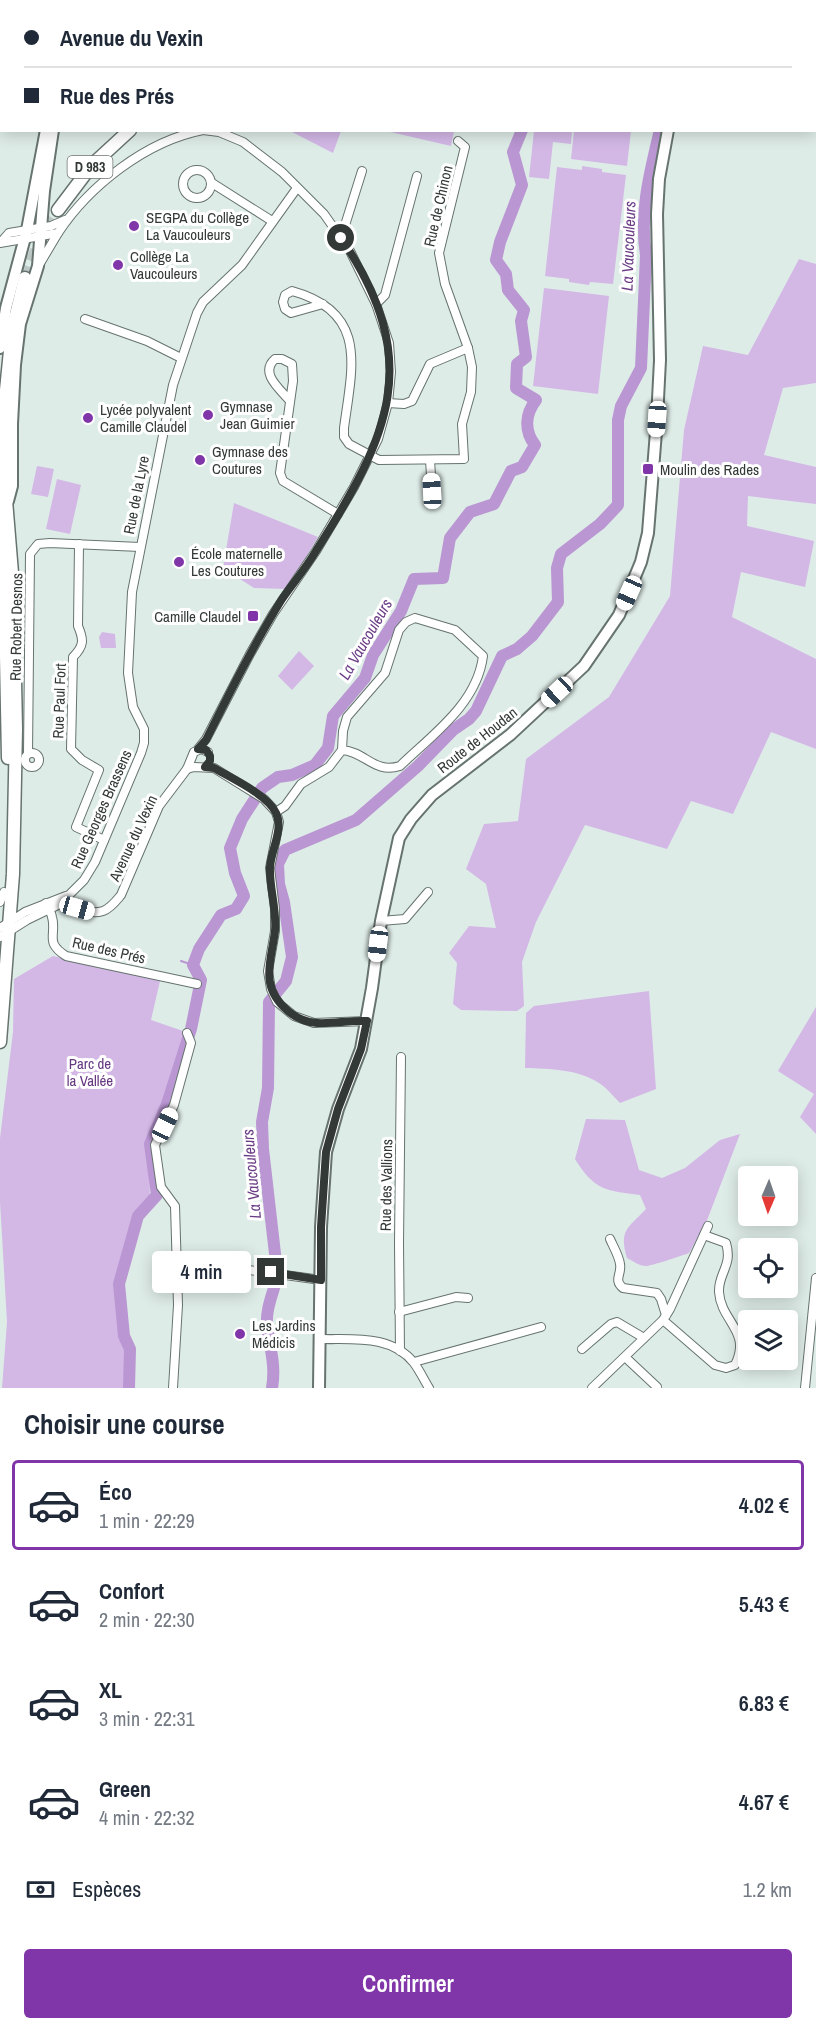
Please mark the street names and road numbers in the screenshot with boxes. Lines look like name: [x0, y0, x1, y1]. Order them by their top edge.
road number: D 983: [68, 156, 112, 178]
street label: Rue de Chinon: [418, 163, 458, 249]
street label: Rue de la Lyre: [118, 454, 154, 536]
street label: Rue Robert Desnos: [5, 573, 27, 681]
street label: Rue Paul Fort: [47, 662, 71, 739]
street label: Route de Houdan: [433, 702, 521, 778]
street label: Rue Georges Brassens: [65, 746, 137, 872]
street label: Avenue du Vexin: [103, 792, 162, 885]
street label: Rue des Prés: [70, 931, 148, 969]
street label: Rue des Vallions: [375, 1139, 397, 1231]

